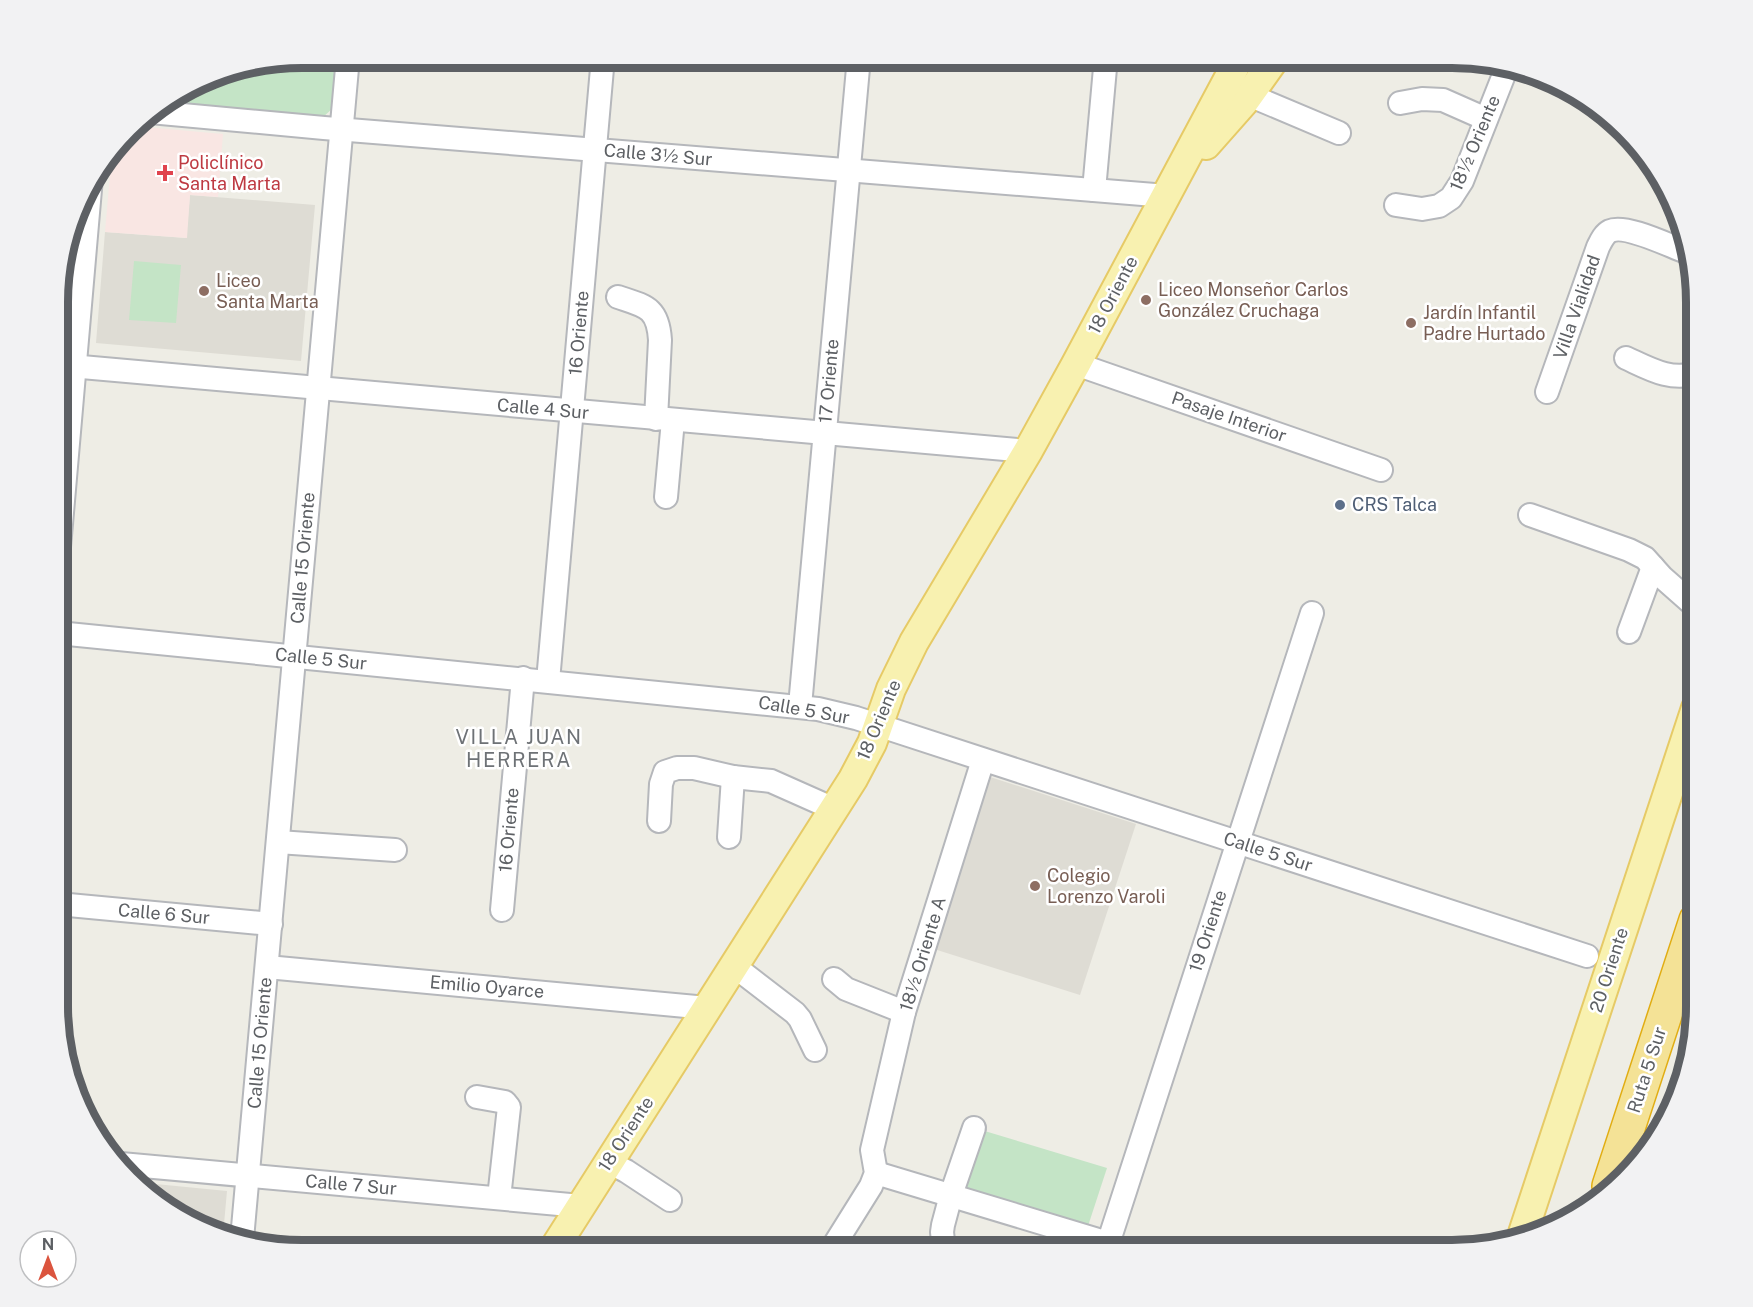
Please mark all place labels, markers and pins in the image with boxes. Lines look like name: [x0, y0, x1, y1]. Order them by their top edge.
place label: Policlínico Santa Marta: [178, 152, 281, 194]
marker: Policlínico Santa Marta: [156, 164, 174, 182]
place label: Liceo Santa Marta: [216, 270, 319, 312]
place label: Liceo Monseñor Carlos González Cruchaga: [1158, 279, 1348, 321]
marker: Liceo Santa Marta: [197, 284, 211, 298]
marker: Liceo Monseñor Carlos González Cruchaga: [1139, 293, 1153, 307]
place label: Jardín Infantil Padre Hurtado: [1423, 302, 1545, 344]
marker: Jardín Infantil Padre Hurtado: [1404, 316, 1418, 330]
place label: CRS Talca: [1352, 494, 1437, 515]
marker: CRS Talca: [1333, 498, 1347, 512]
place label: Colegio Lorenzo Varoli: [1047, 865, 1165, 907]
marker: Colegio Lorenzo Varoli: [1028, 879, 1042, 893]

